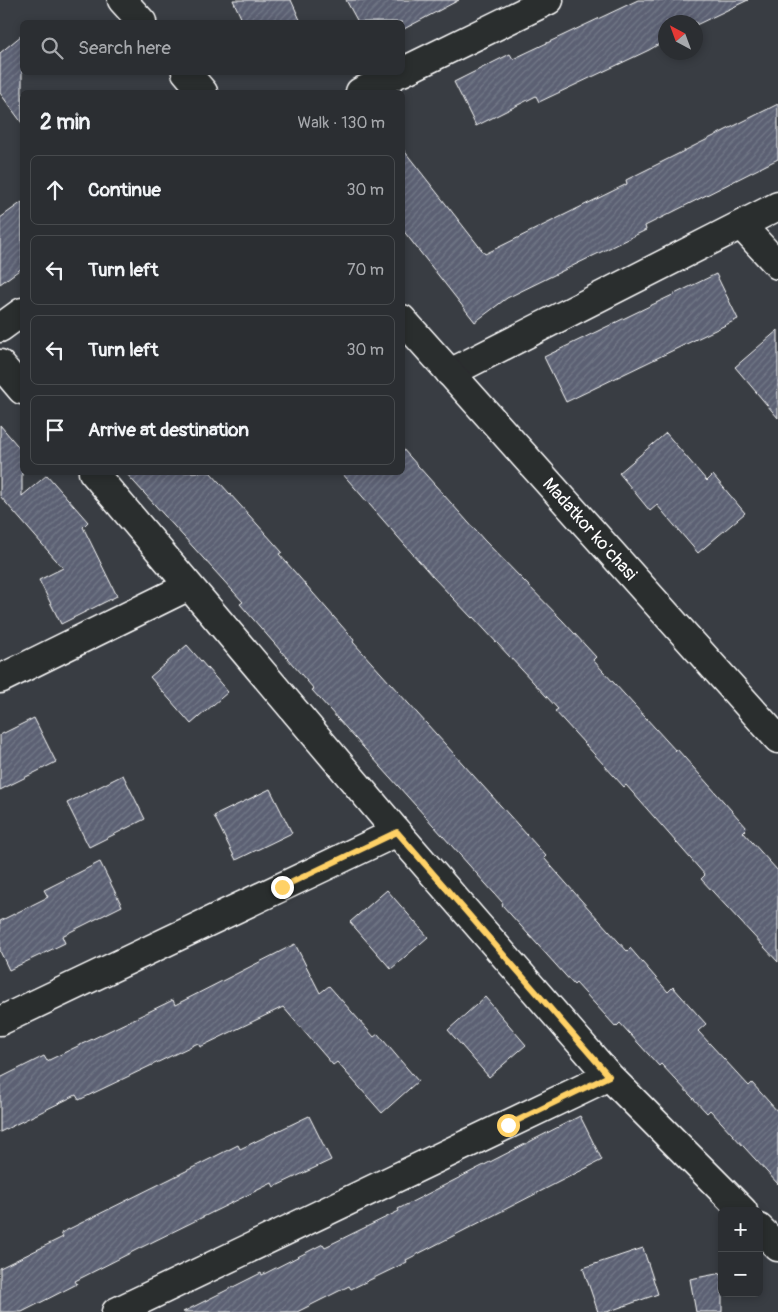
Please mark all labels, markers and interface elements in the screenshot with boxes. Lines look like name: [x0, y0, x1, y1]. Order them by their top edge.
north arrow: [658, 15, 703, 60]
search box: [20, 20, 405, 75]
icon: search: [38, 34, 66, 62]
text: Search here: [78, 36, 171, 60]
text: 2 min: [40, 109, 90, 136]
text: Walk · 130 m: [298, 113, 385, 133]
icon: ahead: [41, 176, 69, 204]
text: Continue: [88, 178, 161, 202]
text: 30 m: [346, 180, 384, 200]
icon: left: [41, 256, 69, 284]
text: Turn left: [88, 258, 158, 282]
text: 70 m: [347, 260, 384, 280]
icon: left: [41, 336, 69, 364]
text: Turn left: [88, 338, 158, 362]
text: 30 m: [346, 340, 384, 360]
icon: arrive: [41, 416, 69, 444]
text: Arrive at destination: [88, 418, 249, 442]
street label: Madatkor ko'chasi: [537, 473, 642, 586]
route end: [271, 876, 294, 899]
route start: [497, 1114, 520, 1137]
map controls: [718, 1207, 763, 1297]
button: +: [718, 1207, 763, 1252]
button: −: [718, 1252, 763, 1297]

